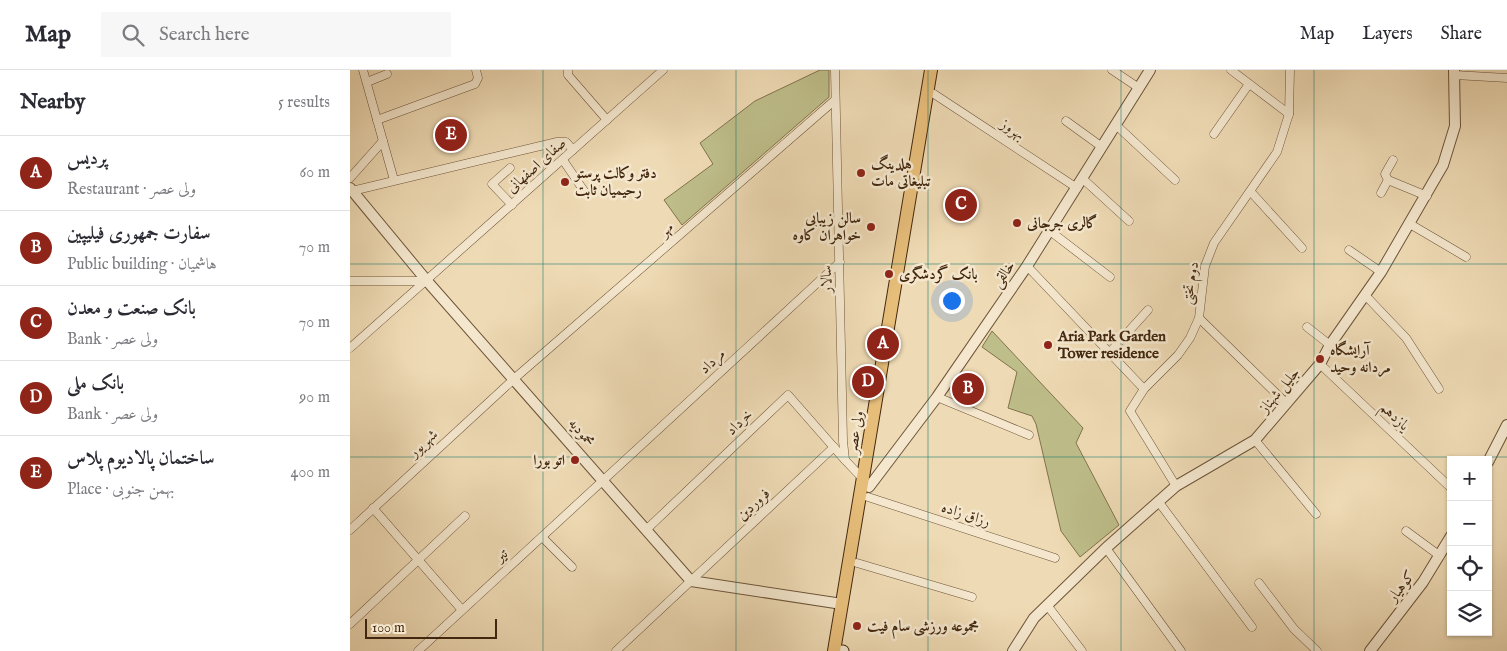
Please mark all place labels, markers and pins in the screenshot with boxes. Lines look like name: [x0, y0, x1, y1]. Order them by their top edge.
pin: E: [435, 116, 467, 154]
place label: هلدینگ تبلیغاتی مات: [871, 154, 932, 191]
place label: دفتر وکالت پرستو رحیمیان ثابت: [573, 164, 657, 200]
marker: هلدینگ تبلیغاتی مات: [855, 167, 867, 179]
marker: دفتر وکالت پرستو رحیمیان ثابت: [559, 176, 571, 188]
pin: C: [945, 186, 977, 224]
place label: سالن زیبایی خواهران کاوه: [793, 209, 861, 245]
place label: گالری جرجانی: [1026, 213, 1098, 233]
marker: گالری جرجانی: [1011, 217, 1023, 229]
marker: سالن زیبایی خواهران کاوه: [865, 221, 877, 233]
place label: بانک گردشگری: [899, 264, 978, 284]
marker: بانک گردشگری: [883, 268, 895, 280]
pin: A: [867, 325, 899, 363]
place label: Aria Park Garden Tower residence: [1057, 327, 1166, 363]
marker: Aria Park Garden Tower residence: [1042, 339, 1054, 351]
place label: آرایشگاه مردانه وحید: [1330, 340, 1391, 377]
marker: آرایشگاه مردانه وحید: [1314, 353, 1326, 365]
pin: D: [852, 363, 884, 401]
pin: B: [952, 370, 984, 408]
place label: اتو بورا: [533, 451, 565, 470]
marker: اتو بورا: [569, 454, 581, 466]
place label: مجموعه ورزشی سام فیت: [867, 617, 979, 639]
marker: مجموعه ورزشی سام فیت: [851, 620, 863, 632]

